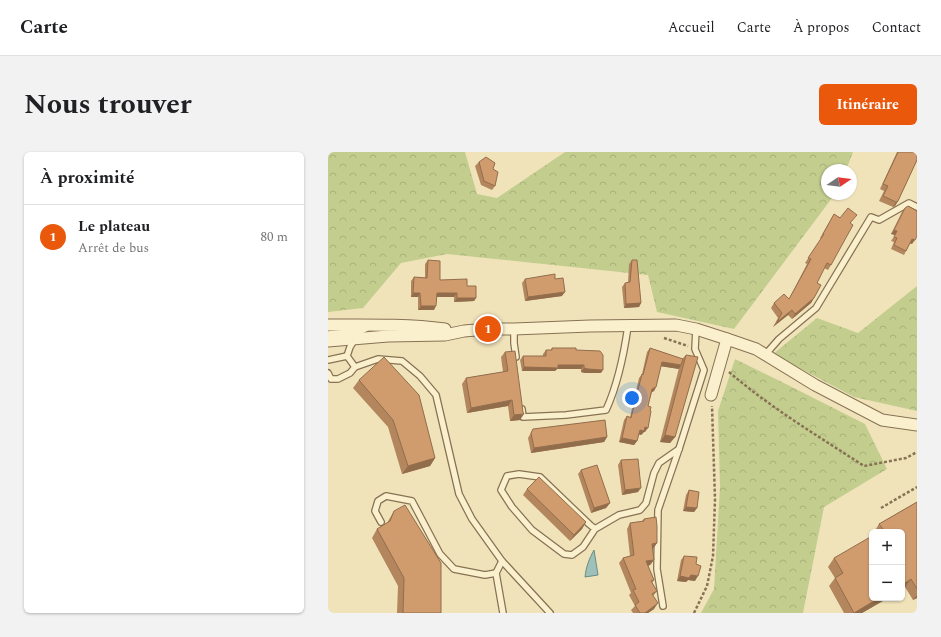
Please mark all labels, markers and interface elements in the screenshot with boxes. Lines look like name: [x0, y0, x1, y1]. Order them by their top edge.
text: Carte: [20, 13, 68, 42]
text: Accueil: [668, 17, 715, 38]
text: Carte: [737, 17, 771, 38]
text: À propos: [793, 17, 850, 38]
text: Contact: [872, 17, 921, 38]
text: Nous trouver: [24, 83, 192, 126]
button: Itinéraire: [819, 84, 917, 125]
north arrow: [821, 164, 857, 200]
text: À proximité: [40, 165, 135, 191]
text: Le plateau: [78, 215, 150, 238]
text: 1: [49, 227, 57, 247]
text: 80 m: [261, 227, 288, 247]
text: Arrêt de bus: [78, 238, 149, 258]
pin: 1: [475, 314, 501, 344]
your location: [622, 388, 642, 408]
map controls: [869, 529, 905, 601]
button: +: [869, 529, 905, 565]
button: −: [869, 565, 905, 601]

